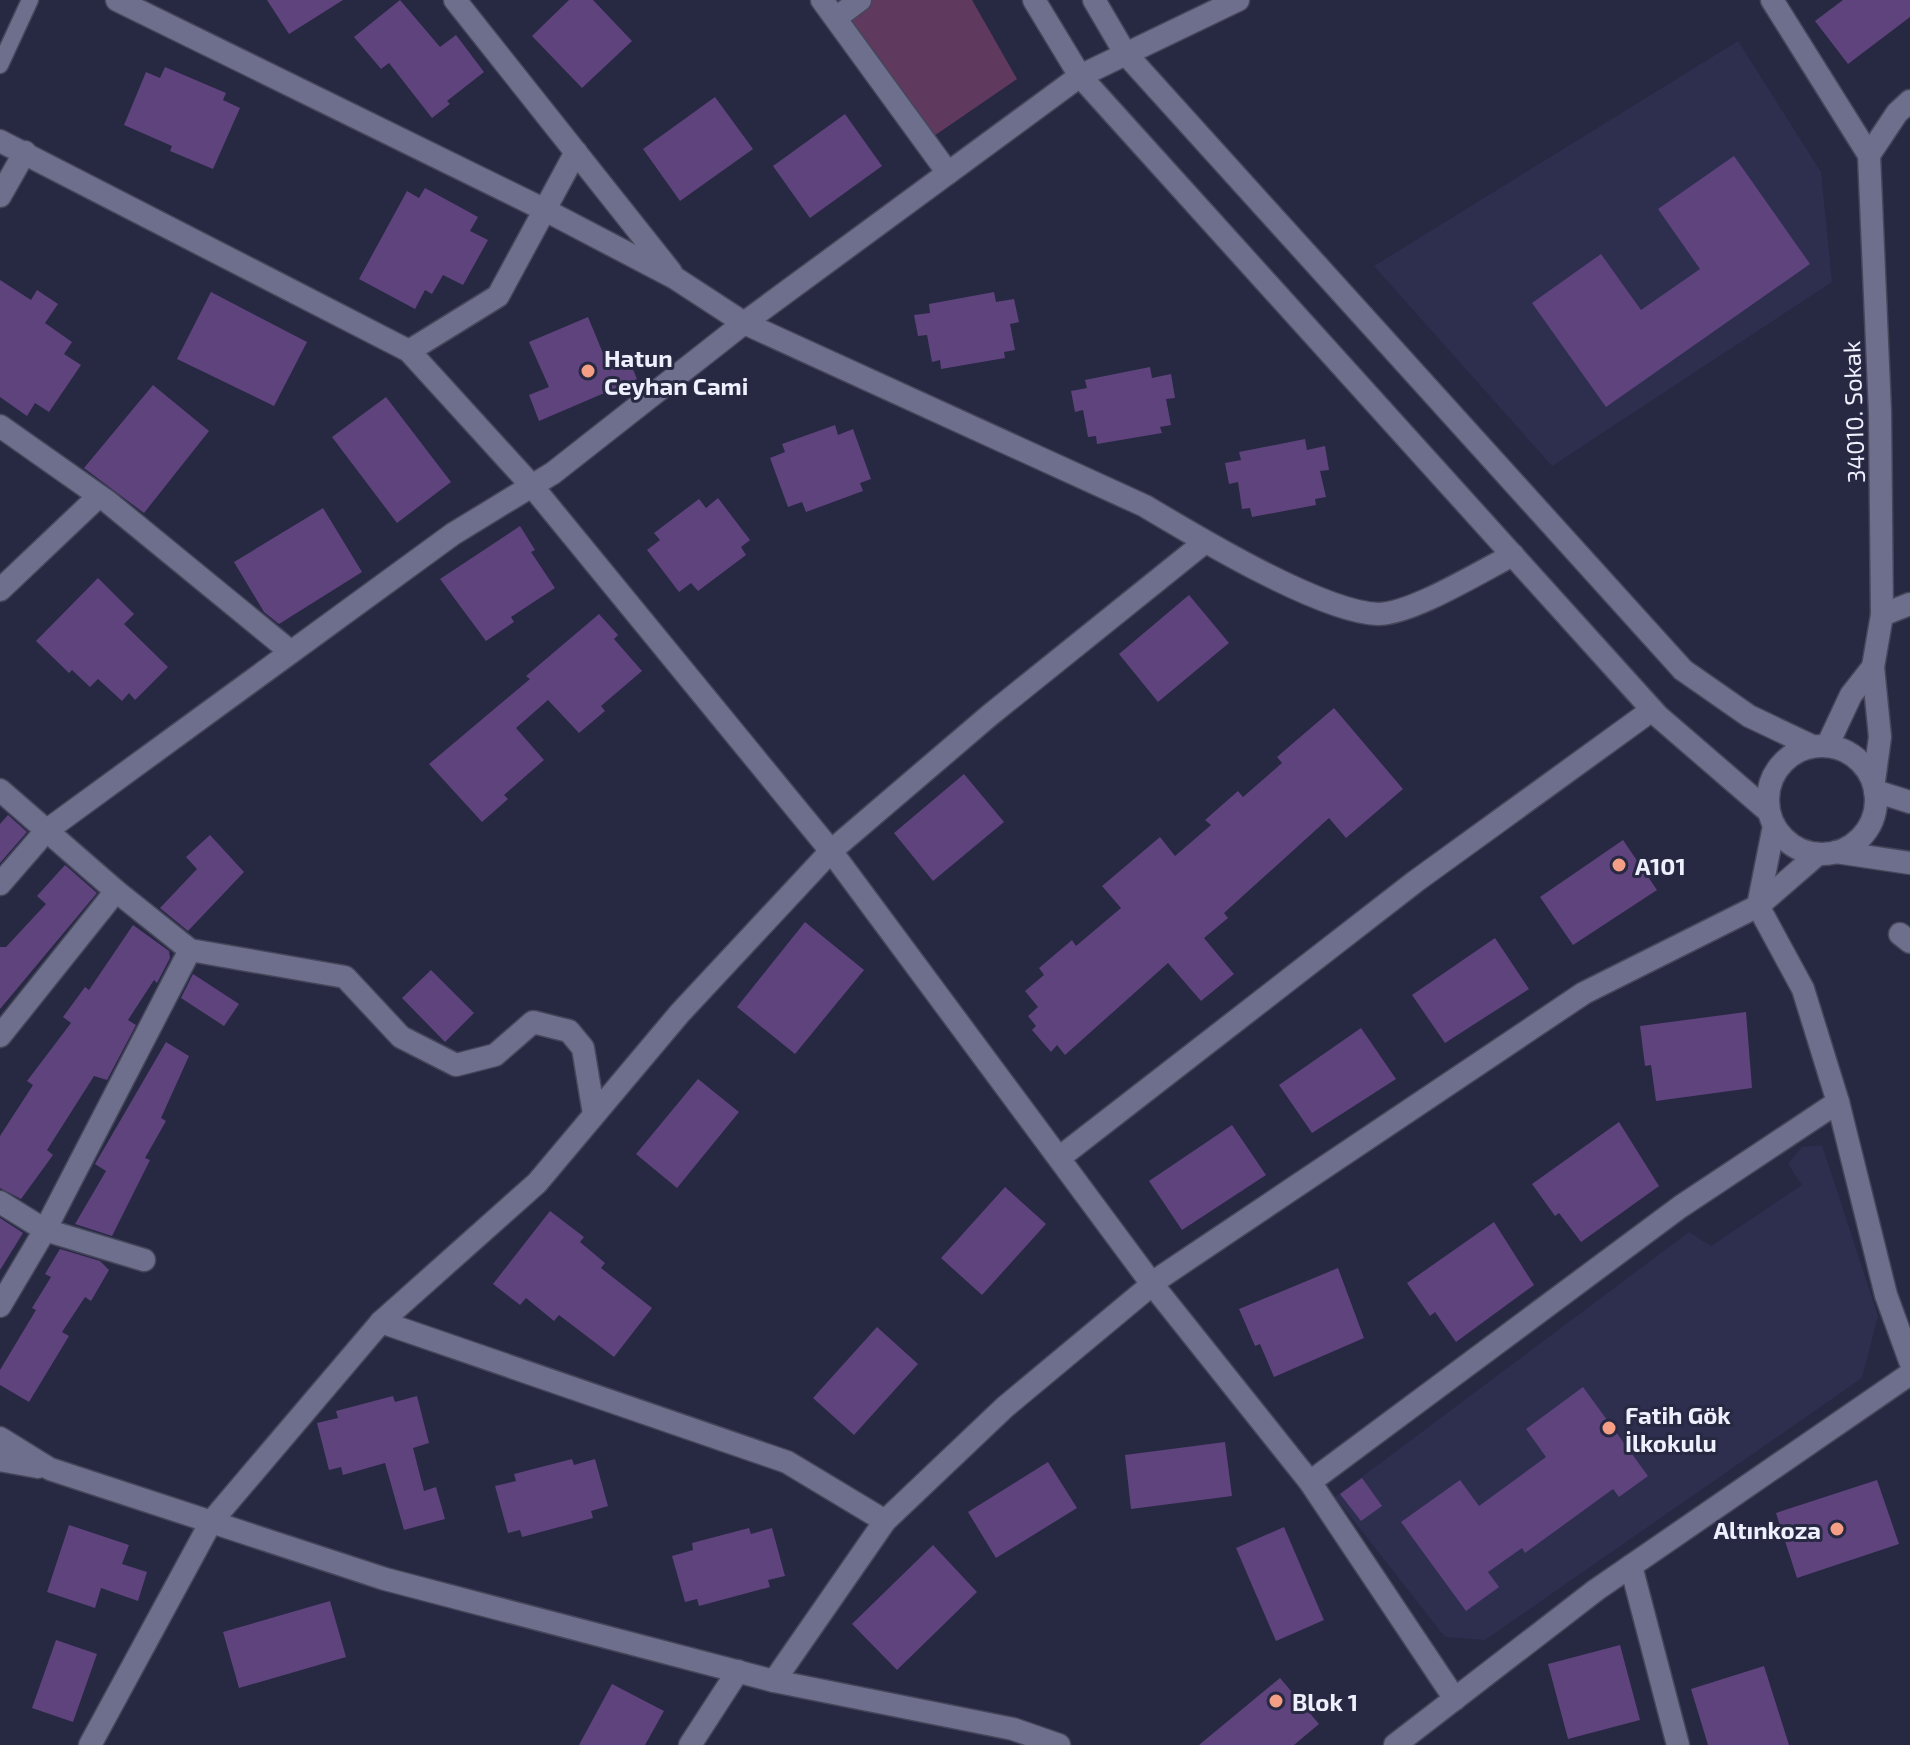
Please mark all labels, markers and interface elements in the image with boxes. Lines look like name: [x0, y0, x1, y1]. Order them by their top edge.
street label: 34010. Sokak: [1836, 340, 1870, 484]
place label: Hatun Ceyhan Cami: [604, 343, 748, 400]
marker: Hatun Ceyhan Cami: [579, 362, 597, 380]
place label: A101: [1635, 851, 1686, 880]
marker: A101: [1610, 856, 1628, 874]
place label: Fatih Gök İlkokulu: [1625, 1400, 1731, 1457]
marker: Fatih Gök İlkokulu: [1600, 1419, 1618, 1437]
place label: Altınkoza: [1713, 1515, 1821, 1544]
marker: Altınkoza: [1828, 1520, 1846, 1538]
place label: Blok 1: [1292, 1687, 1358, 1716]
marker: Blok 1: [1267, 1692, 1285, 1710]

